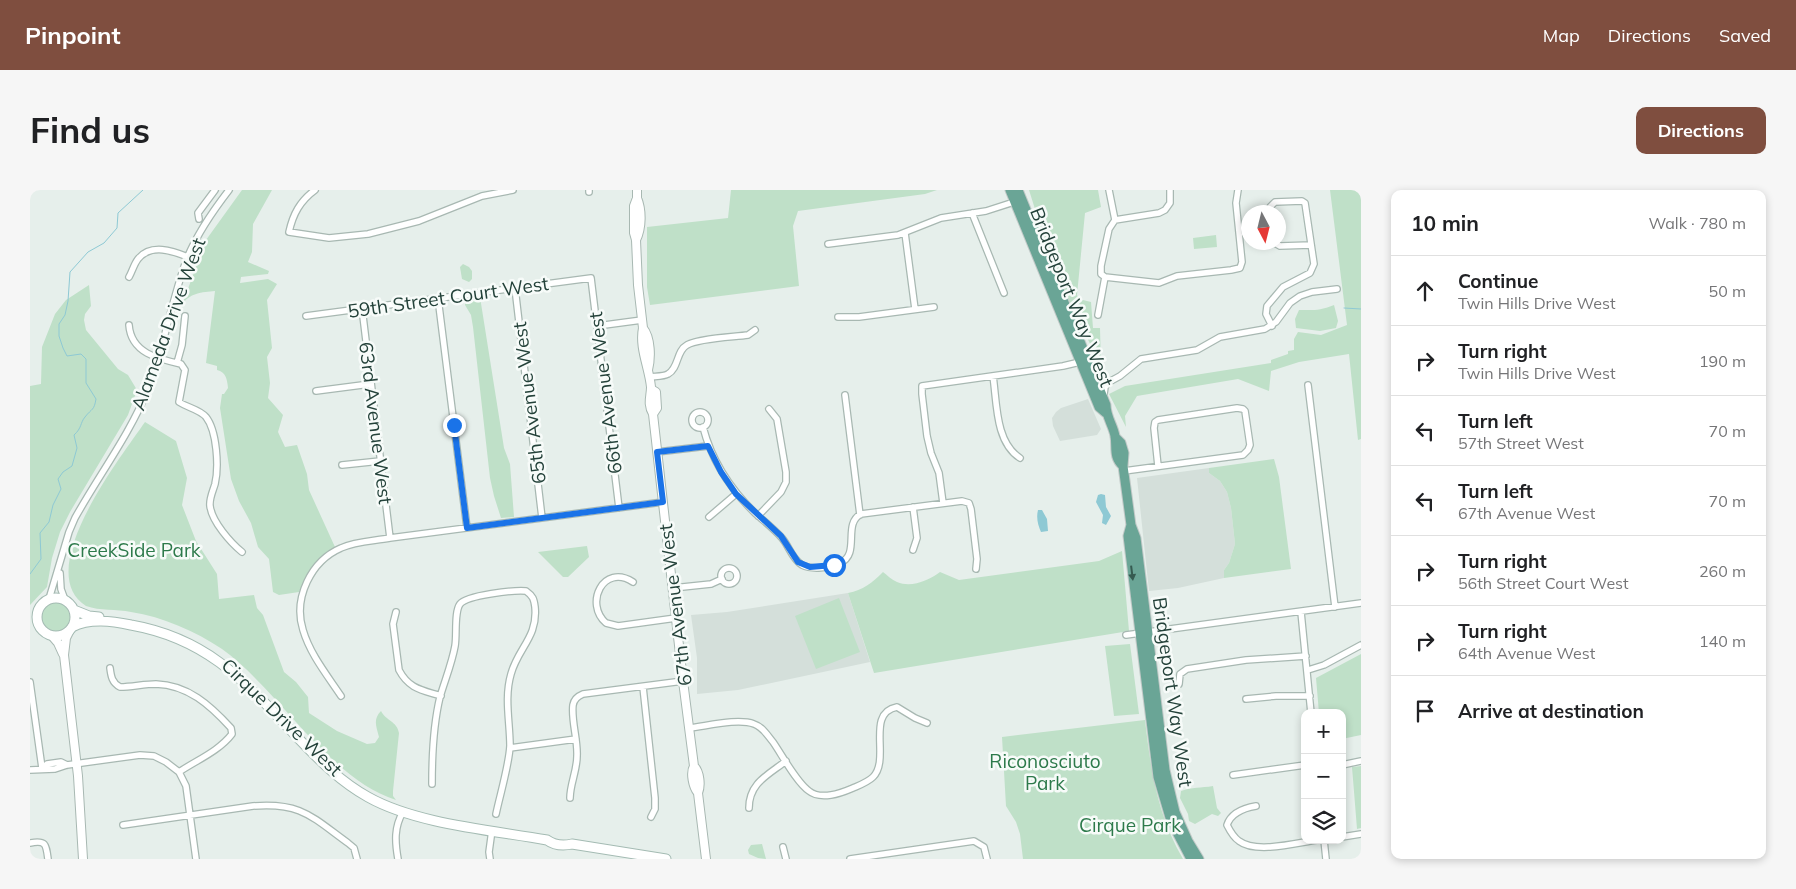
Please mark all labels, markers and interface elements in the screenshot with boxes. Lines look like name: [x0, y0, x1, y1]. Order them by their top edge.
text: Pinpoint: [25, 20, 121, 50]
text: Map: [1543, 24, 1580, 47]
text: Directions: [1608, 24, 1691, 47]
text: Saved: [1719, 24, 1771, 47]
button: Directions: [1636, 107, 1766, 154]
text: Find us: [30, 108, 150, 152]
street label: Bridgeport Way West: [1025, 204, 1119, 391]
north arrow: [1241, 205, 1286, 250]
text: 10 min: [1411, 210, 1479, 236]
text: Walk · 780 m: [1648, 213, 1746, 233]
street label: Alameda Drive West: [126, 234, 210, 414]
text: Continue: [1458, 269, 1538, 293]
street label: 59th Street Court West: [346, 271, 550, 323]
icon: ahead: [1411, 277, 1439, 305]
text: 50 m: [1709, 281, 1746, 301]
text: Twin Hills Drive West: [1458, 293, 1616, 313]
street label: 66th Avenue West: [583, 310, 627, 475]
street label: 65th Avenue West: [507, 320, 551, 485]
text: Turn right: [1458, 339, 1547, 363]
street label: 63rd Avenue West: [354, 340, 398, 506]
icon: right: [1411, 347, 1439, 375]
text: 190 m: [1699, 351, 1746, 371]
text: Twin Hills Drive West: [1458, 363, 1616, 383]
text: Turn left: [1458, 409, 1533, 433]
route end: [443, 414, 466, 437]
icon: left: [1411, 417, 1439, 445]
text: 70 m: [1709, 421, 1746, 441]
text: 57th Street West: [1458, 433, 1584, 453]
text: Turn left: [1458, 479, 1533, 503]
icon: left: [1411, 487, 1439, 515]
text: 70 m: [1709, 491, 1746, 511]
text: 67th Avenue West: [1458, 503, 1595, 523]
street label: 67th Avenue West: [653, 522, 697, 687]
park label: CreekSide Park: [67, 538, 201, 562]
text: Turn right: [1458, 549, 1547, 573]
route start: [823, 554, 846, 577]
icon: right: [1411, 557, 1439, 585]
text: 260 m: [1699, 561, 1746, 581]
one-way arrow: [1128, 565, 1136, 581]
text: 56th Street Court West: [1458, 573, 1629, 593]
street label: Bridgeport Way West: [1148, 596, 1198, 789]
text: Turn right: [1458, 619, 1547, 643]
icon: right: [1411, 627, 1439, 655]
text: 140 m: [1699, 631, 1746, 651]
text: 64th Avenue West: [1458, 643, 1595, 663]
street label: Cirque Drive West: [216, 653, 348, 781]
icon: arrive: [1411, 697, 1439, 725]
text: Arrive at destination: [1458, 699, 1644, 723]
map controls: [1301, 709, 1346, 844]
button: +: [1301, 709, 1346, 754]
park label: Riconosciuto Park: [989, 749, 1101, 795]
button: −: [1301, 754, 1346, 799]
button: layers: [1301, 799, 1346, 844]
park label: Cirque Park: [1079, 813, 1181, 837]

